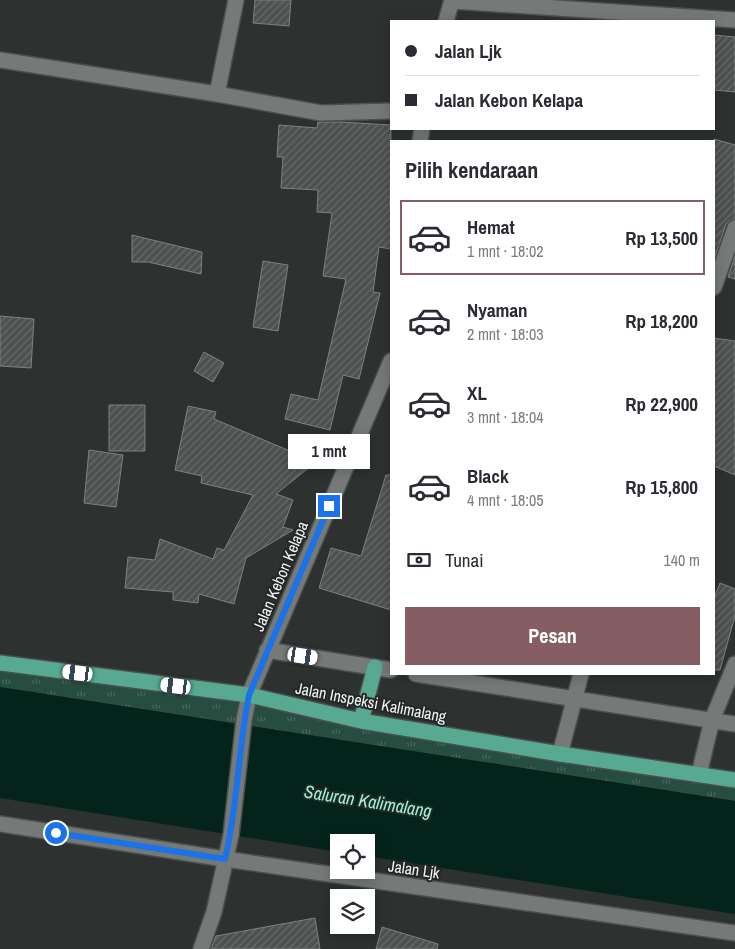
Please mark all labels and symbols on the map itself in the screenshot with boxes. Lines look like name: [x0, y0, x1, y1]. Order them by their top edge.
callout: 1 mnt: [288, 434, 370, 468]
route end: [318, 495, 340, 517]
street label: Jalan Kebon Kelapa: [247, 517, 313, 634]
car: [287, 646, 318, 666]
car: [62, 664, 93, 682]
car: [160, 677, 191, 695]
street label: Jalan Inspeksi Kalimalang: [294, 677, 449, 728]
water label: Saluran Kalimalang: [302, 779, 434, 823]
route start: [45, 822, 67, 844]
street label: Jalan Ljk: [387, 855, 442, 884]

